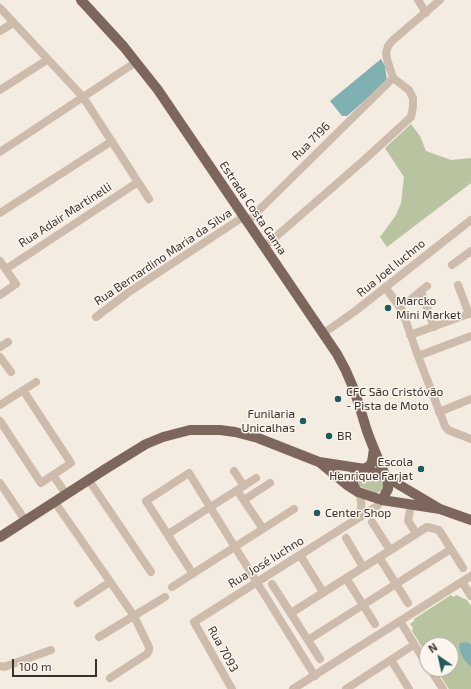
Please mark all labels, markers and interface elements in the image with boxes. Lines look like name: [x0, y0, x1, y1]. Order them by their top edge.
street label: Rua 7196: [289, 119, 333, 163]
street label: Estrada Costa Gama: [216, 158, 290, 258]
street label: Rua Adair Martinelli: [16, 180, 114, 250]
street label: Rua Bernardino Maria da Silva: [91, 205, 235, 309]
street label: Rua Joel Iuchno: [354, 236, 428, 300]
place label: Marcko Mini Market: [396, 294, 461, 322]
marker: Marcko Mini Market: [383, 303, 393, 313]
place label: CFC São Cristóvão - Pista de Moto: [346, 385, 443, 413]
marker: CFC São Cristóvão - Pista de Moto: [333, 394, 343, 404]
place label: Funilaria Unicalhas: [241, 407, 295, 435]
marker: Funilaria Unicalhas: [298, 416, 308, 426]
place label: BR: [337, 429, 352, 443]
marker: BR: [324, 431, 334, 441]
place label: Escola Henrique Farjat: [329, 455, 413, 483]
marker: Escola Henrique Farjat: [416, 464, 426, 474]
place label: Center Shop: [325, 506, 391, 520]
marker: Center Shop: [312, 508, 322, 518]
street label: Rua José Iuchno: [226, 533, 306, 591]
street label: Rua 7093: [204, 623, 242, 675]
north arrow: [419, 637, 459, 677]
text: N: [426, 640, 439, 655]
scale bar: [14, 651, 99, 677]
text: 100 m: [19, 659, 51, 673]

